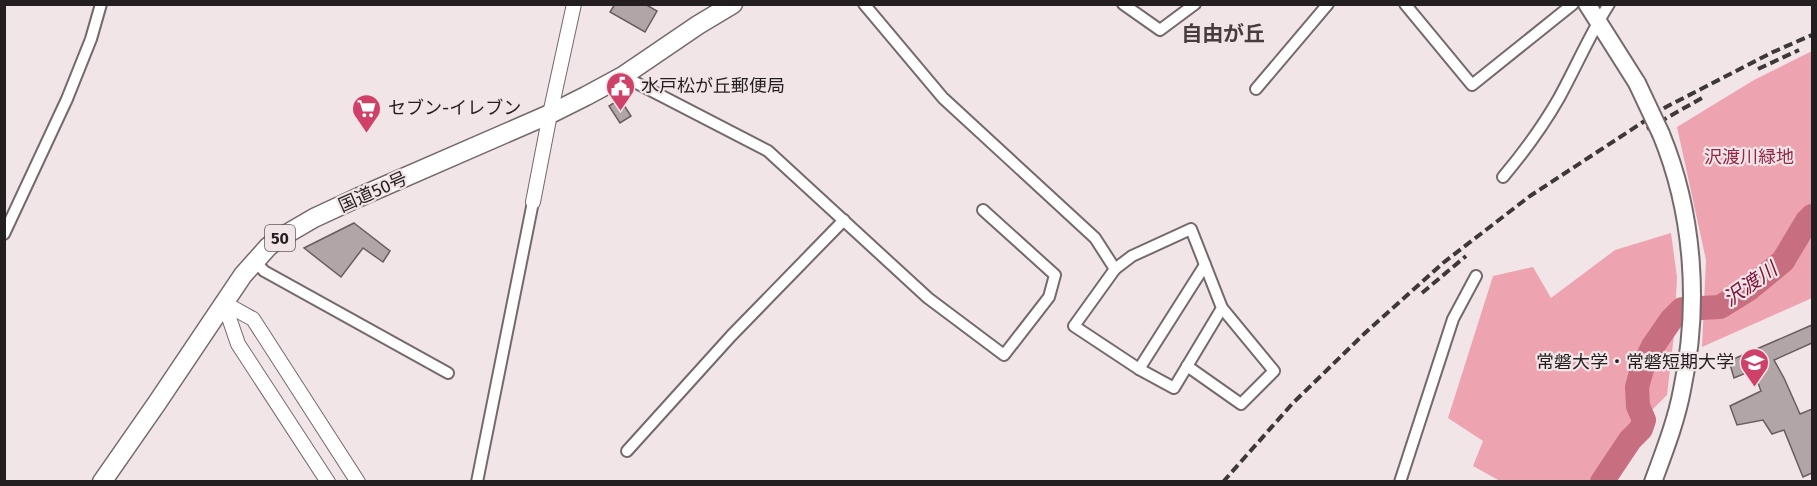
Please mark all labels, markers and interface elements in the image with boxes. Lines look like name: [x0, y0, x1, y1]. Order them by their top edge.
district label: 自由が丘: [1181, 21, 1265, 47]
public building icon: 水戸松が丘郵便局: [604, 70, 636, 112]
place label: 水戸松が丘郵便局: [641, 75, 785, 97]
supermarket icon: セブン-イレブン: [351, 92, 383, 134]
place label: セブン-イレブン: [388, 97, 521, 119]
park label: 沢渡川緑地: [1704, 146, 1794, 168]
street label: 国道50号: [335, 167, 411, 217]
road number: 50: [265, 225, 295, 251]
water label: 沢渡川: [1719, 256, 1783, 311]
school or university icon: 常磐大学・常磐短期大学: [1739, 346, 1771, 388]
place label: 常磐大学・常磐短期大学: [1536, 351, 1734, 373]

